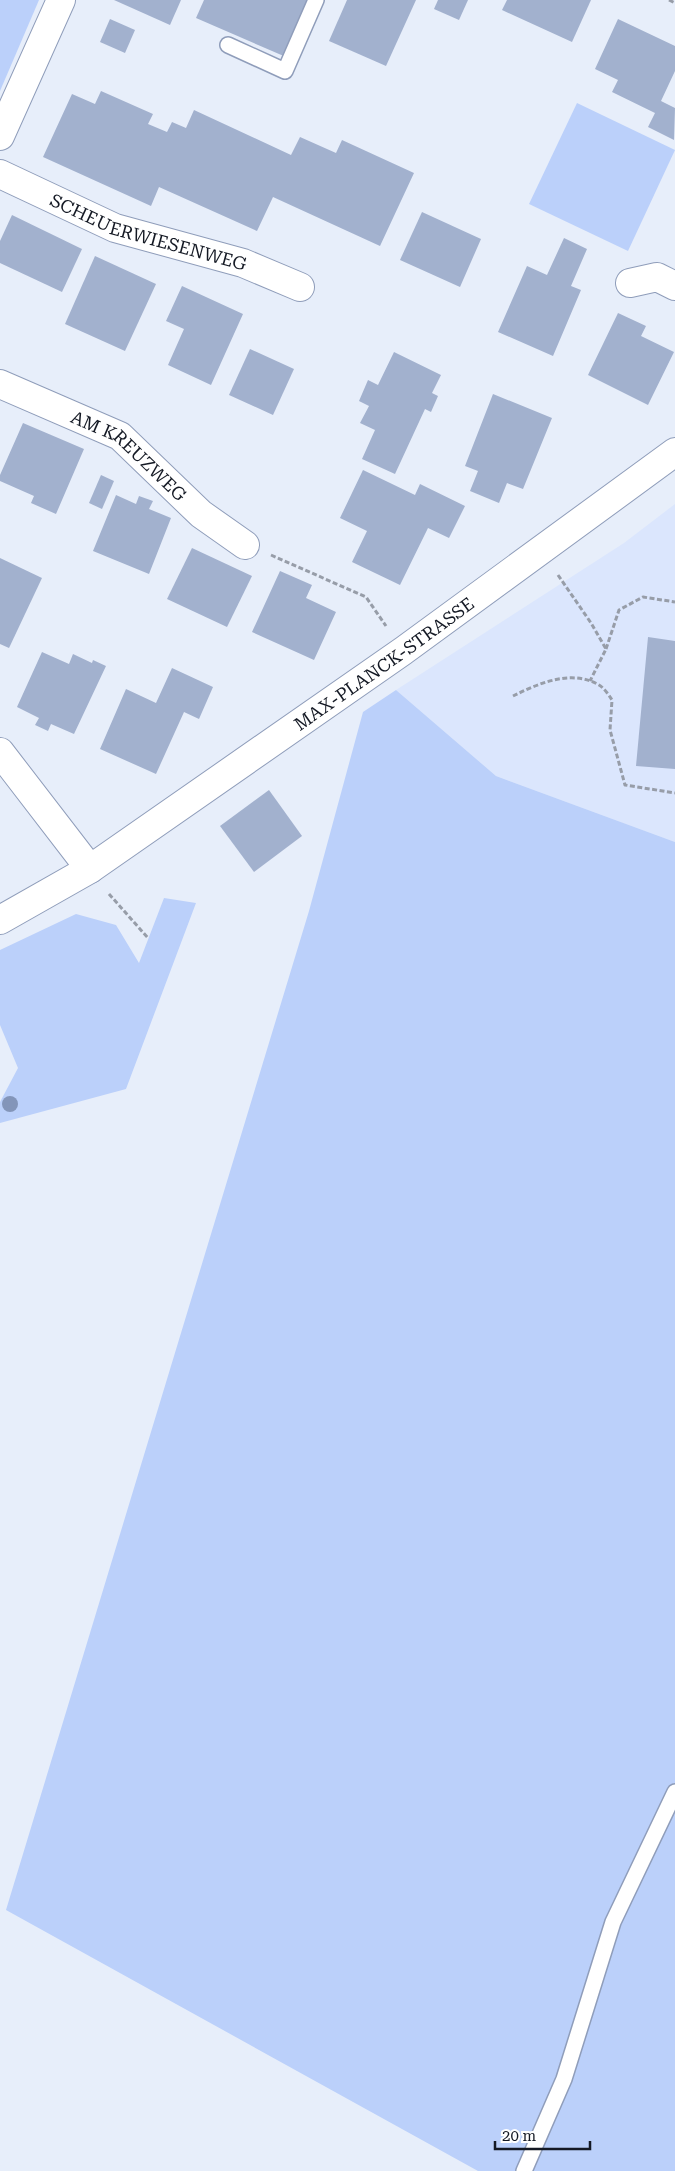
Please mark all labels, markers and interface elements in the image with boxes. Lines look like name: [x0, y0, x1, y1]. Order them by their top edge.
street label: SCHEUERWIESENWEG: [47, 189, 249, 274]
street label: AM KREUZWEG: [68, 406, 191, 505]
street label: MAX-PLANCK-STRASSE: [290, 592, 478, 734]
scale bar: [495, 2118, 590, 2150]
text: 20 m: [502, 2127, 537, 2145]

